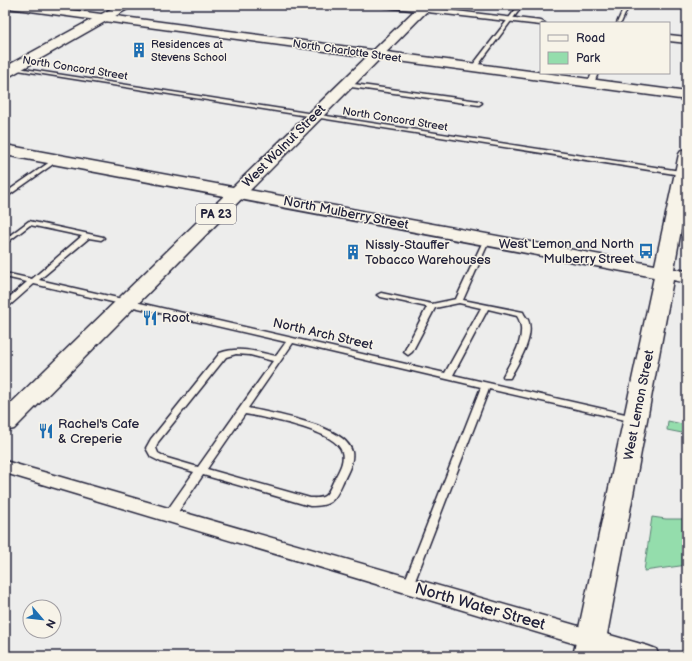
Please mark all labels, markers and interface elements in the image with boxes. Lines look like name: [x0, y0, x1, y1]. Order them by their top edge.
legend: [540, 22, 670, 74]
text: Road: [576, 31, 605, 46]
street label: North Charlotte Street: [292, 37, 403, 65]
place label: Residences at Stevens School: [151, 38, 227, 64]
building icon: Residences at Stevens School: [130, 41, 148, 59]
text: Park: [576, 51, 600, 66]
street label: North Concord Street: [21, 53, 129, 83]
street label: West Walnut Street: [239, 101, 329, 191]
street label: North Concord Street: [341, 104, 449, 134]
street label: North Mulberry Street: [282, 193, 410, 233]
road number: PA 23: [196, 204, 236, 224]
place label: West Lemon and North Mulberry Street: [499, 236, 634, 267]
place label: Nissly-Stauffer Tobacco Warehouses: [365, 237, 491, 268]
bus stop icon: West Lemon and North Mulberry Street: [637, 242, 655, 260]
building icon: Nissly-Stauffer Tobacco Warehouses: [344, 243, 362, 261]
restaurant icon: Root: [141, 309, 159, 327]
place label: Root: [162, 310, 190, 326]
street label: North Arch Street: [271, 315, 375, 353]
street label: West Lemon Street: [620, 349, 658, 461]
place label: Rachel's Cafe & Creperie: [58, 416, 139, 447]
restaurant icon: Rachel's Cafe & Creperie: [37, 422, 55, 440]
street label: North Water Street: [413, 579, 548, 635]
north arrow: [22, 599, 62, 639]
text: N: [43, 617, 58, 630]

